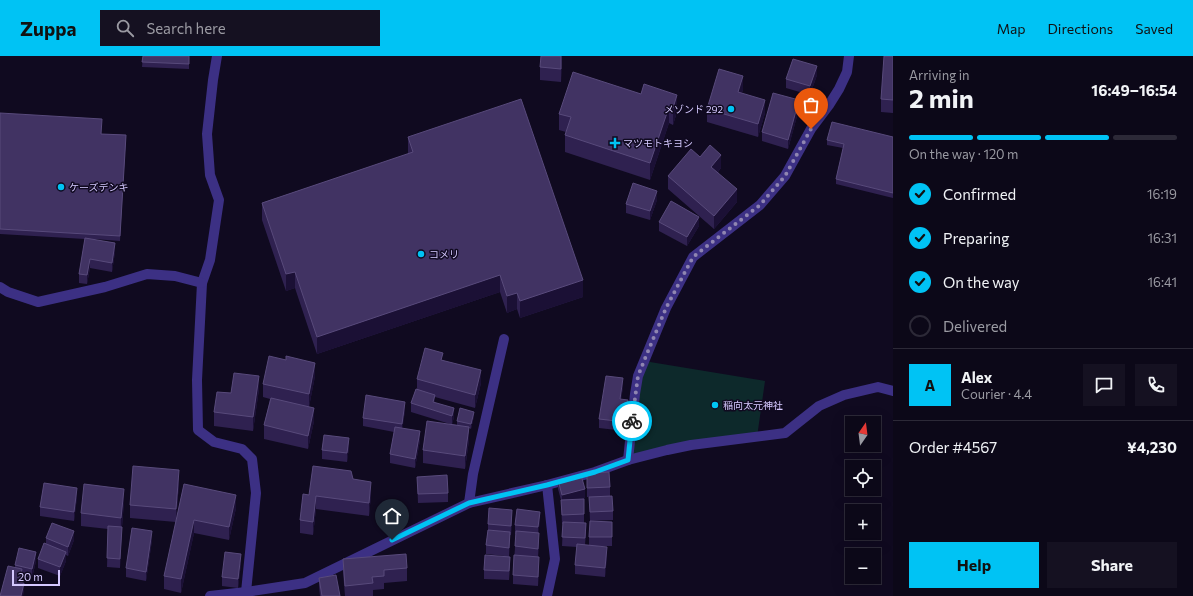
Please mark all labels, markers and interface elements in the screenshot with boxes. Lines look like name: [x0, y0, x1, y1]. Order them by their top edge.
search box: [100, 10, 380, 46]
text: Zuppa: [20, 17, 76, 40]
icon: search: [114, 17, 136, 39]
text: Search here: [146, 19, 226, 37]
text: Map: [997, 20, 1026, 37]
text: Directions: [1048, 20, 1113, 37]
text: Saved: [1135, 20, 1173, 37]
text: Arriving in: [909, 67, 969, 83]
text: 16:49–16:54: [1091, 81, 1177, 99]
text: 2 min: [909, 82, 974, 113]
pin: [794, 88, 828, 129]
icon: bag: [800, 94, 822, 116]
place label: メゾンド 292: [664, 103, 723, 115]
marker: メゾンド 292: [726, 104, 736, 114]
place label: マツモトキヨシ: [623, 137, 693, 149]
marker: マツモトキヨシ: [610, 138, 620, 148]
text: On the way · 120 m: [909, 146, 1018, 162]
place label: ケーズデンキ: [69, 181, 129, 193]
marker: ケーズデンキ: [56, 182, 66, 192]
icon: check: [909, 183, 931, 205]
text: Confirmed: [943, 185, 1016, 203]
text: 16:19: [1147, 186, 1177, 202]
icon: check: [909, 227, 931, 249]
text: Preparing: [943, 229, 1009, 247]
text: 16:31: [1148, 230, 1177, 246]
place label: コメリ: [429, 248, 459, 260]
marker: コメリ: [416, 249, 426, 259]
icon: check: [909, 271, 931, 293]
text: On the way: [943, 273, 1020, 291]
text: 16:41: [1148, 274, 1177, 290]
text: Delivered: [943, 317, 1007, 335]
button: chat: [1083, 364, 1125, 406]
button: phone: [1135, 364, 1177, 406]
text: Alex: [961, 368, 992, 386]
text: A: [925, 376, 935, 394]
text: Courier · 4.4: [961, 386, 1032, 402]
place label: 稲向太元神社: [723, 399, 783, 411]
marker: 稲向太元神社: [710, 400, 720, 410]
courier: [612, 401, 652, 441]
icon: bike: [621, 410, 643, 432]
north arrow: [845, 416, 881, 452]
map controls: [845, 416, 881, 584]
text: Order #4567: [909, 438, 997, 456]
text: ¥4,230: [1127, 438, 1177, 456]
button: locate: [845, 460, 881, 496]
pin: [375, 499, 409, 540]
button: +: [845, 504, 881, 540]
icon: home: [381, 505, 403, 527]
button: Help: [909, 542, 1039, 588]
button: Share: [1047, 542, 1177, 588]
button: −: [845, 548, 881, 584]
scale bar: [12, 568, 60, 587]
text: 20 m: [18, 570, 43, 583]

